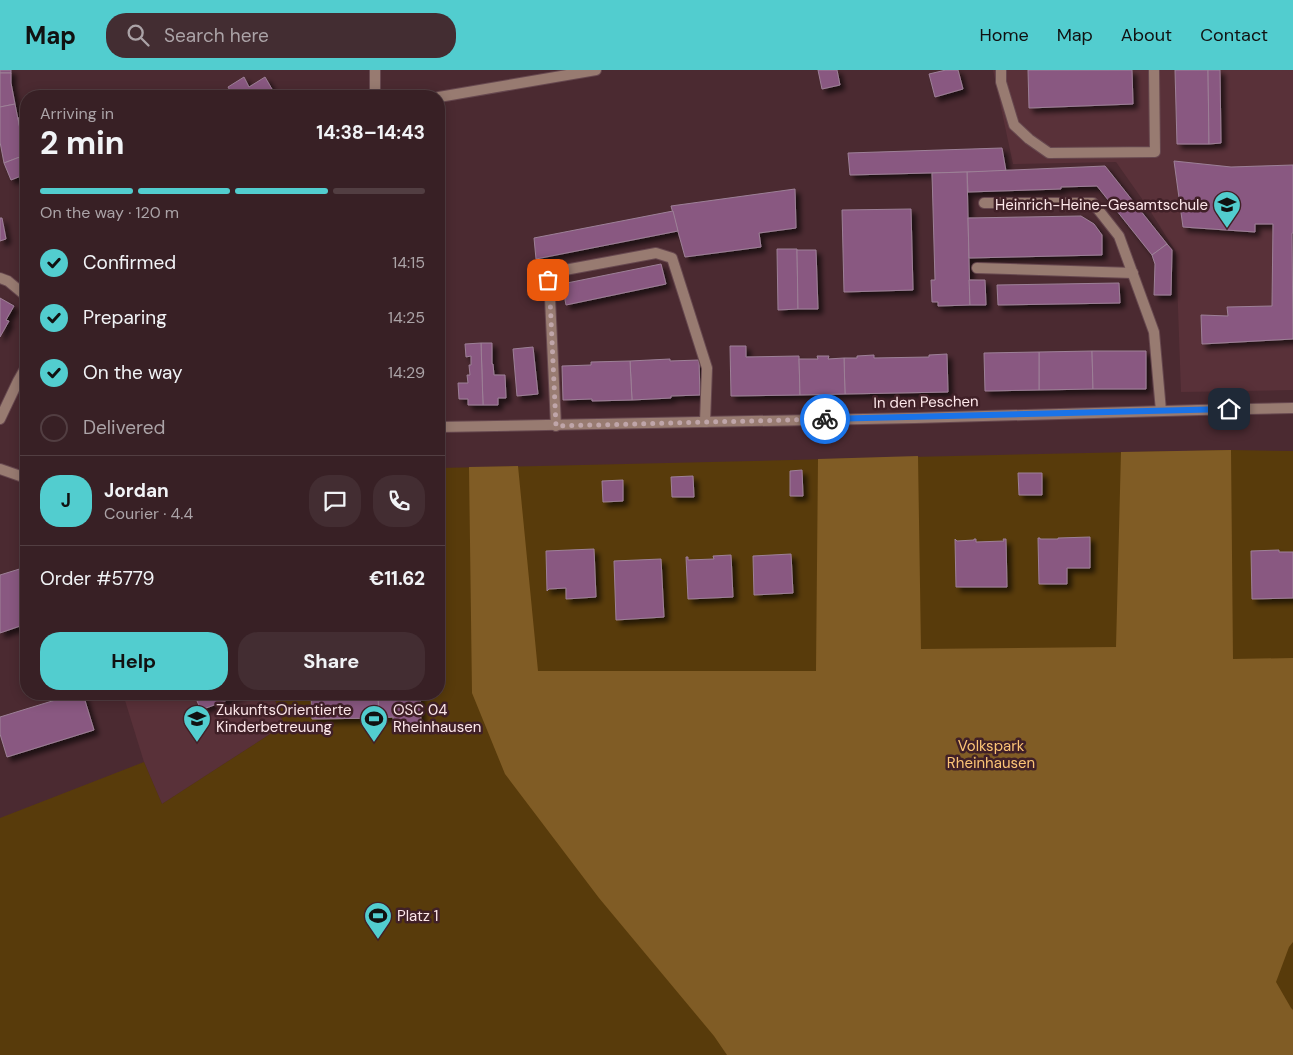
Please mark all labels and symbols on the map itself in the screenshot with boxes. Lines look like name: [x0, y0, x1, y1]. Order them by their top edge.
school or university icon: Heinrich-Heine-Gesamtschule: [1212, 190, 1242, 229]
place label: Heinrich-Heine-Gesamtschule: [995, 195, 1208, 215]
pin: [527, 259, 569, 301]
pin: [1208, 388, 1250, 430]
street label: In den Peschen: [873, 391, 979, 413]
courier: [800, 394, 850, 444]
place label: ZukunftsOrientierte Kinderbetreuung: [216, 700, 352, 737]
place label: OSC 04 Rheinhausen: [393, 700, 481, 737]
school or university icon: ZukunftsOrientierte Kinderbetreuung: [182, 704, 212, 743]
sports icon: OSC 04 Rheinhausen: [359, 704, 389, 743]
park label: Volkspark Rheinhausen: [947, 736, 1035, 773]
sports icon: Platz 1: [363, 901, 393, 940]
place label: Platz 1: [397, 906, 438, 926]

